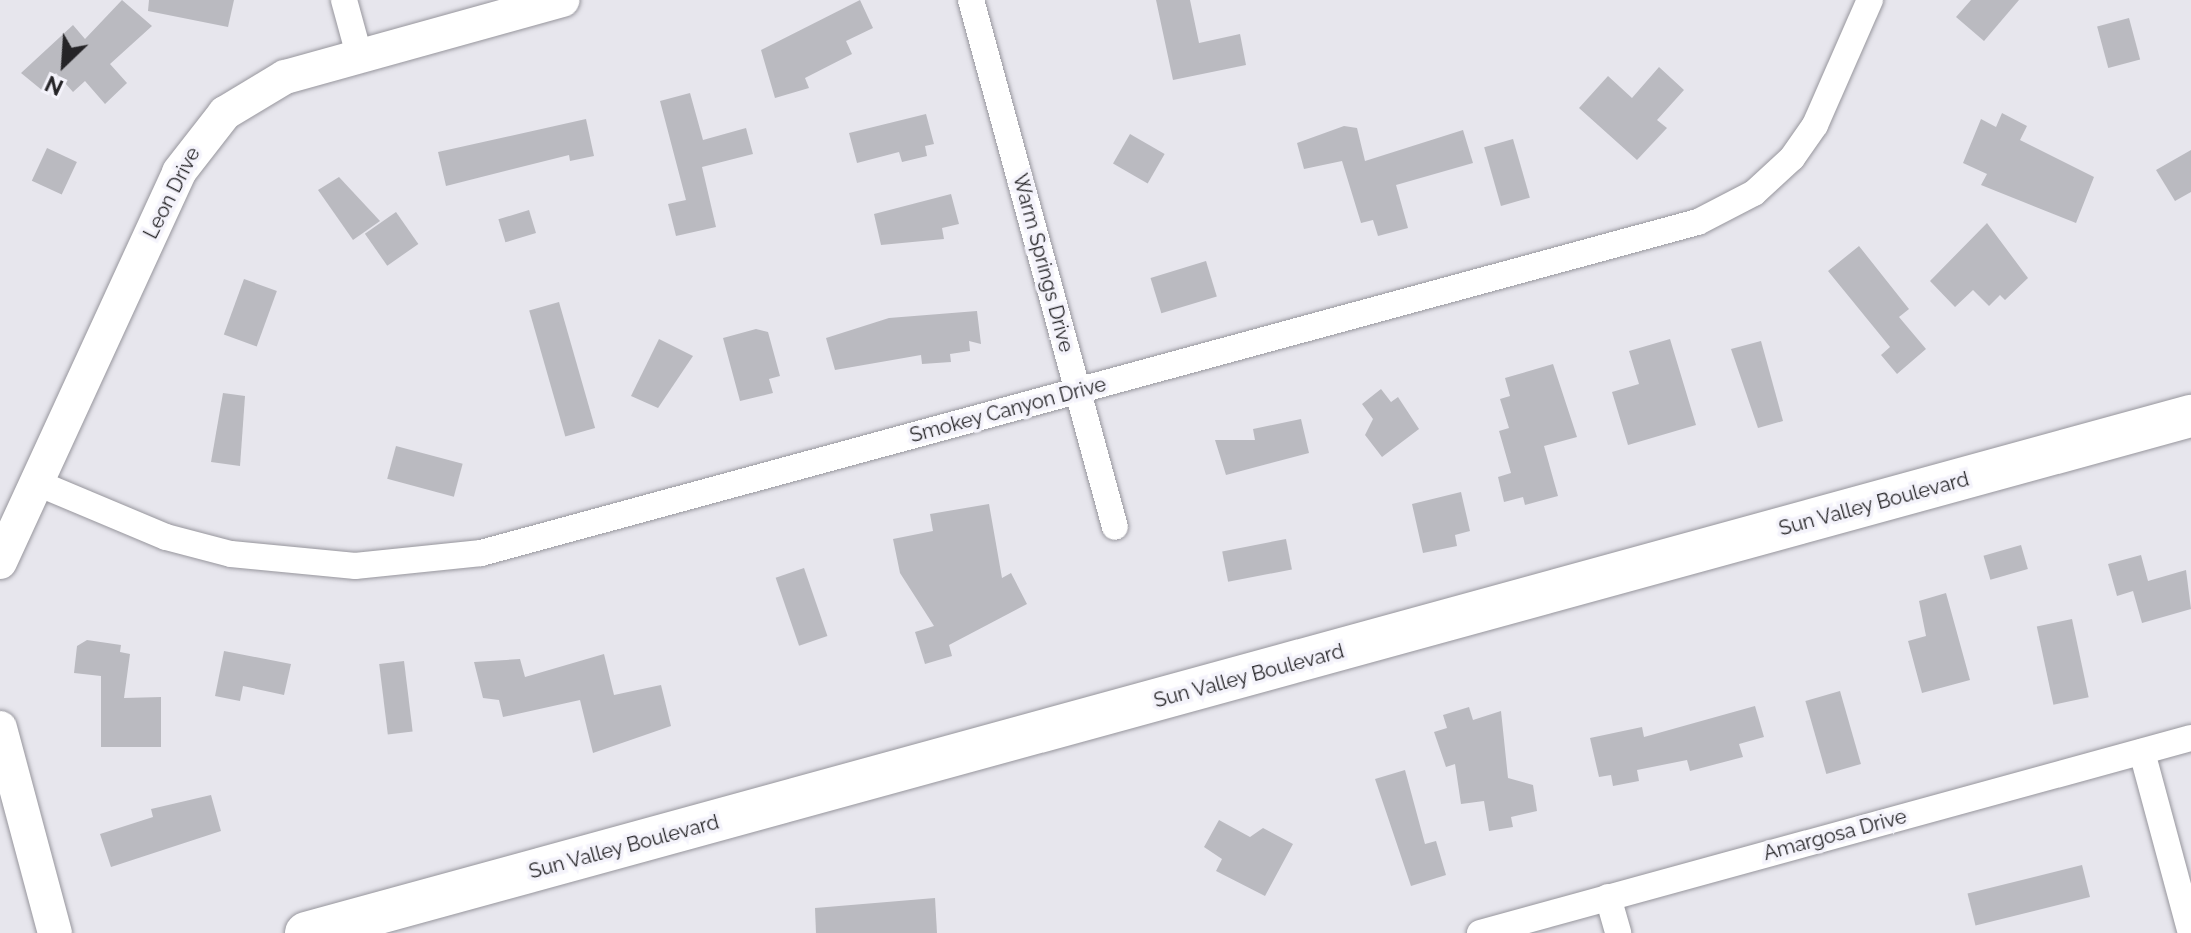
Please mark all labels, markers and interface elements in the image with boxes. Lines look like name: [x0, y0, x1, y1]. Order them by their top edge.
north arrow: [24, 24, 104, 104]
text: N: [41, 70, 67, 101]
street label: Leon Drive: [139, 143, 205, 243]
street label: Warm Springs Drive: [1008, 171, 1078, 355]
street label: Smokey Canyon Drive: [907, 372, 1109, 448]
street label: Sun Valley Boulevard: [1776, 467, 1972, 541]
street label: Sun Valley Boulevard: [1151, 639, 1347, 713]
street label: Amargosa Drive: [1761, 804, 1909, 866]
street label: Sun Valley Boulevard: [526, 810, 722, 884]

